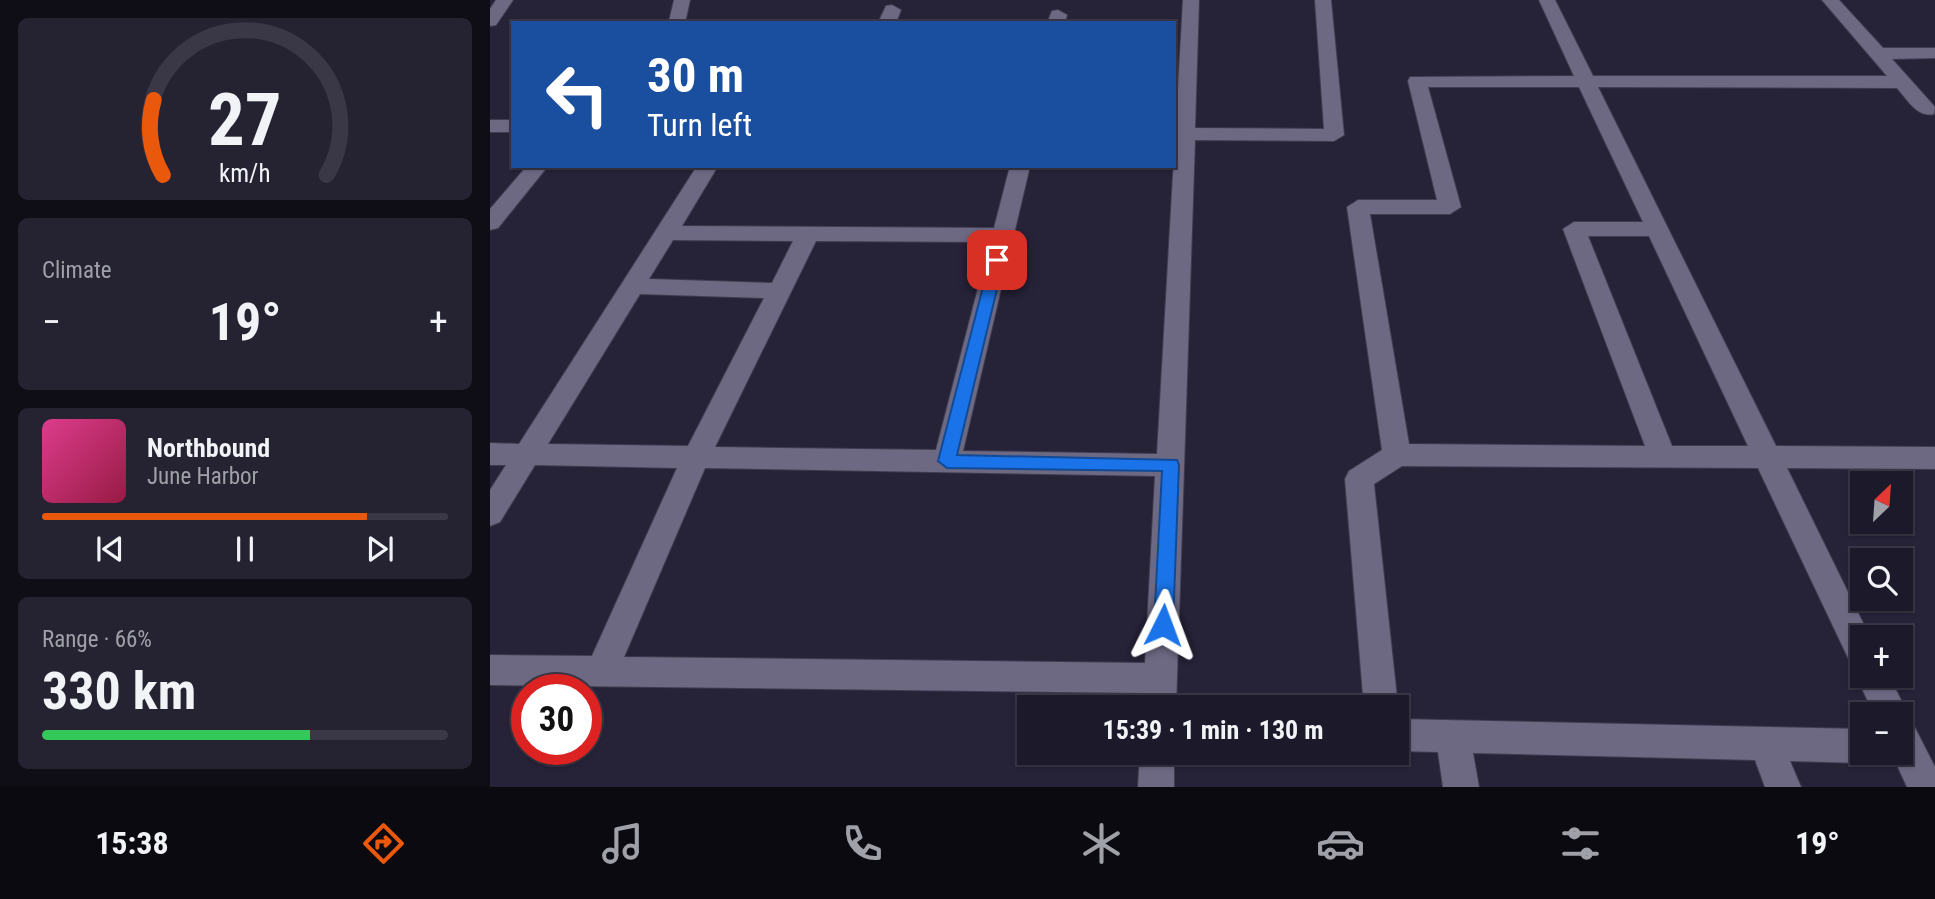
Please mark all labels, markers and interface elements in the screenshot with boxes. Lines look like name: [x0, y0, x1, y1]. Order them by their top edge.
text: 30 m: [647, 47, 744, 104]
icon: left: [532, 49, 623, 140]
text: 27: [208, 77, 282, 163]
text: Turn left: [647, 106, 752, 144]
text: km/h: [219, 159, 271, 188]
pin: [967, 230, 1027, 290]
icon: arrive: [978, 241, 1016, 279]
text: Climate: [42, 257, 112, 284]
text: 19°: [209, 292, 281, 353]
text: −: [42, 300, 61, 344]
text: +: [429, 300, 448, 344]
text: Northbound: [147, 433, 270, 463]
text: June Harbor: [147, 463, 259, 490]
north arrow: [1850, 471, 1913, 534]
map controls: [1850, 471, 1913, 765]
icon: previous: [91, 530, 129, 568]
icon: pause: [226, 530, 264, 568]
icon: next: [361, 530, 399, 568]
button: search: [1850, 548, 1913, 611]
position arrow: [1126, 588, 1200, 662]
button: +: [1850, 625, 1913, 688]
text: Range · 66%: [42, 626, 152, 653]
text: 330 km: [42, 661, 196, 722]
speed limit sign: 30: [511, 674, 602, 765]
button: −: [1850, 702, 1913, 765]
text: 15:39 · 1 min · 130 m: [1103, 715, 1323, 745]
icon: directions: [359, 819, 408, 868]
icon: music: [598, 819, 647, 868]
icon: phone: [838, 819, 887, 868]
icon: climate: [1077, 819, 1126, 868]
icon: car: [1316, 819, 1365, 868]
icon: filters: [1556, 819, 1605, 868]
text: 15:38: [95, 824, 169, 862]
text: 19°: [1795, 824, 1840, 862]

